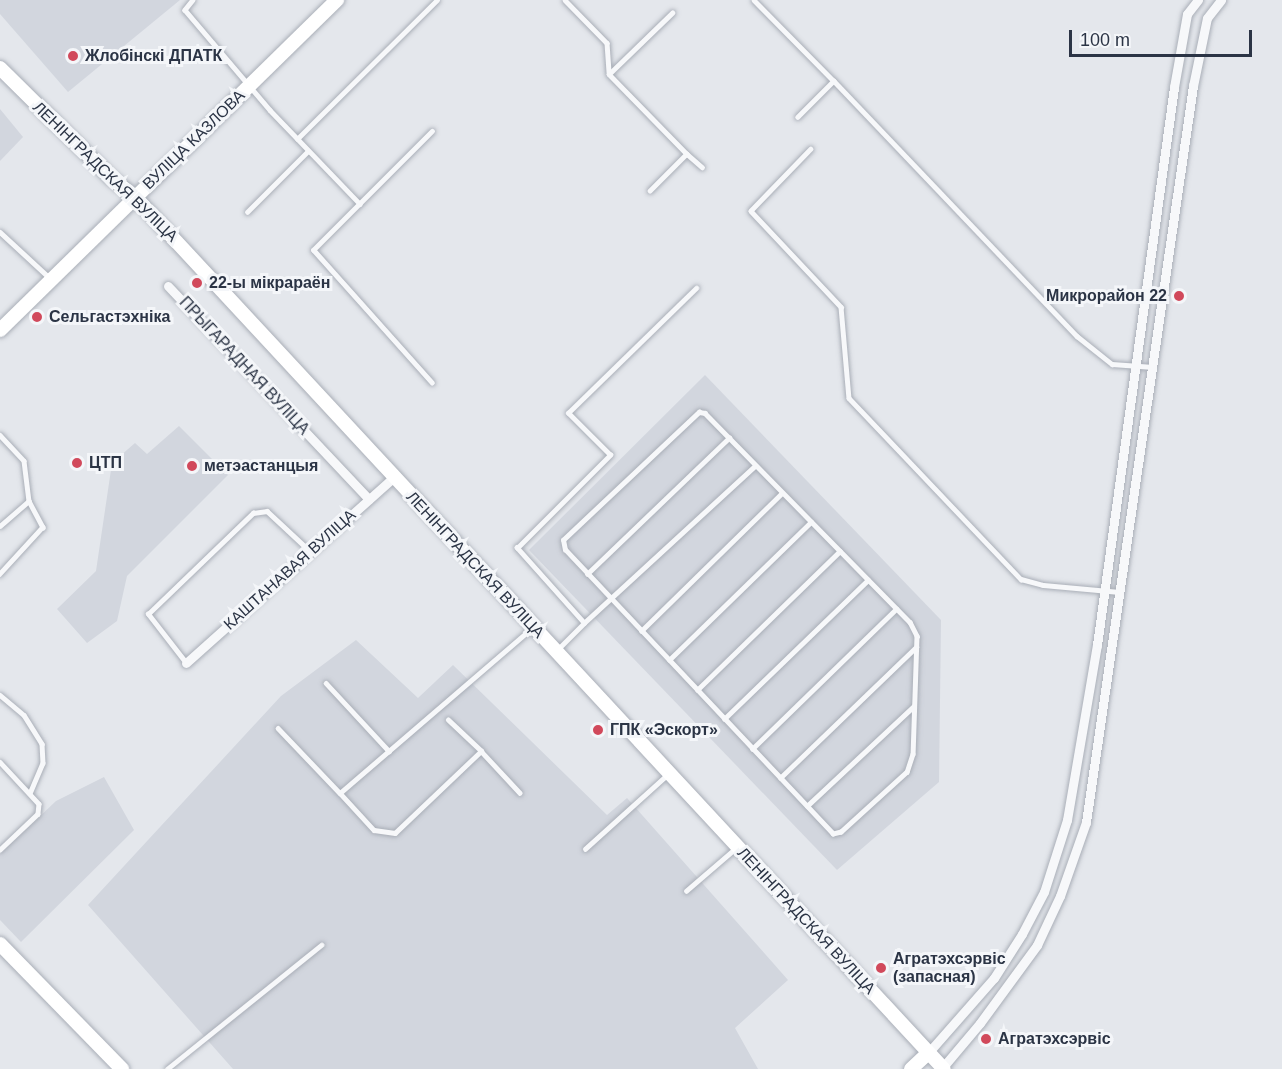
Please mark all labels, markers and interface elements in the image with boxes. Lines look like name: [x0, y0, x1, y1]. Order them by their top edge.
scale bar: [1072, 18, 1255, 56]
text: 100 m: [1080, 30, 1130, 50]
place label: Жлобінскі ДПАТК: [85, 46, 222, 66]
marker: Жлобінскі ДПАТК: [66, 49, 80, 63]
street label: ВУЛІЦА КАЗЛОВА: [139, 86, 249, 194]
street label: ЛЕНІНГРАДСКАЯ ВУЛІЦА: [29, 98, 181, 246]
place label: 22-ы мікрараён: [209, 273, 330, 293]
marker: 22-ы мікрараён: [190, 276, 204, 290]
place label: Микрорайон 22: [1046, 286, 1167, 306]
marker: Микрорайон 22: [1172, 289, 1186, 303]
street label: ПРЫГАРАДНАЯ ВУЛІЦА: [175, 293, 313, 439]
place label: Сельгастэхніка: [49, 307, 170, 327]
marker: Сельгастэхніка: [30, 310, 44, 324]
place label: ЦТП: [89, 453, 122, 473]
marker: ЦТП: [70, 456, 84, 470]
place label: метэастанцыя: [204, 456, 318, 476]
marker: метэастанцыя: [185, 459, 199, 473]
street label: ЛЕНІНГРАДСКАЯ ВУЛІЦА: [402, 488, 548, 642]
street label: КАШТАНАВАЯ ВУЛІЦА: [220, 506, 360, 634]
place label: ГПК «Эскорт»: [610, 720, 718, 740]
marker: ГПК «Эскорт»: [591, 723, 605, 737]
street label: ЛЕНІНГРАДСКАЯ ВУЛІЦА: [733, 844, 879, 998]
place label: Агратэхсэрвіс (запасная): [893, 949, 1006, 987]
marker: Агратэхсэрвіс (запасная): [874, 961, 888, 975]
place label: Агратэхсэрвіс: [998, 1029, 1111, 1049]
marker: Агратэхсэрвіс: [979, 1032, 993, 1046]

